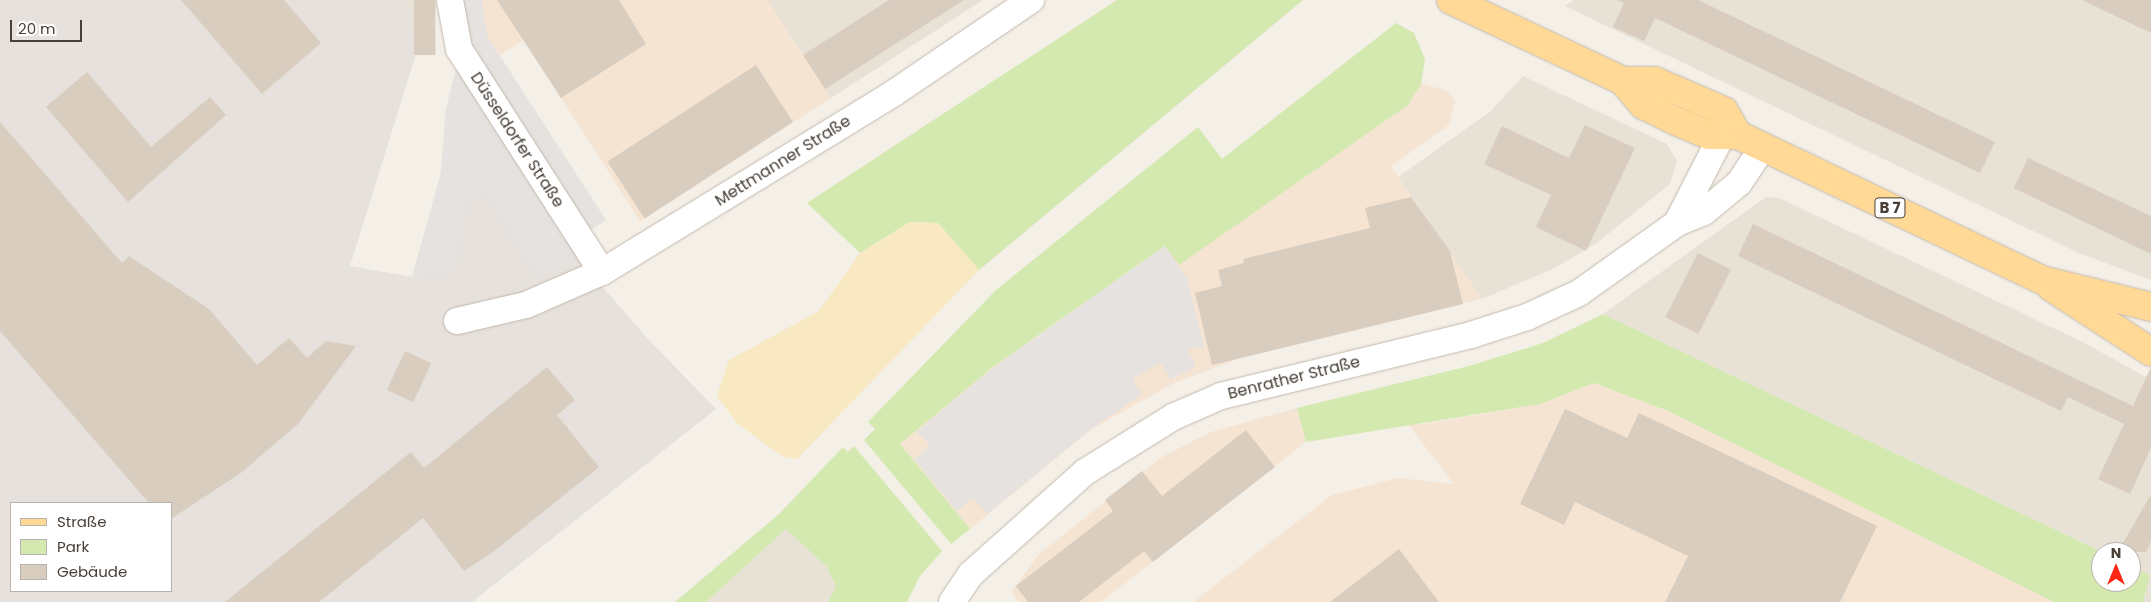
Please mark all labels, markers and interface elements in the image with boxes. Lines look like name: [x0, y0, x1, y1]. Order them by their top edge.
scale bar: [12, 10, 85, 42]
text: 20 m: [18, 18, 56, 39]
street label: Düsseldorfer Straße: [466, 69, 568, 211]
street label: Mettmanner Straße: [712, 111, 854, 211]
road number: B 7: [1874, 196, 1906, 220]
street label: Benrather Straße: [1226, 352, 1362, 404]
legend: [10, 502, 172, 592]
text: Straße: [57, 511, 107, 532]
text: Park: [57, 536, 89, 557]
north arrow: [2091, 542, 2141, 592]
text: N: [2111, 543, 2121, 563]
text: Gebäude: [57, 561, 127, 582]

